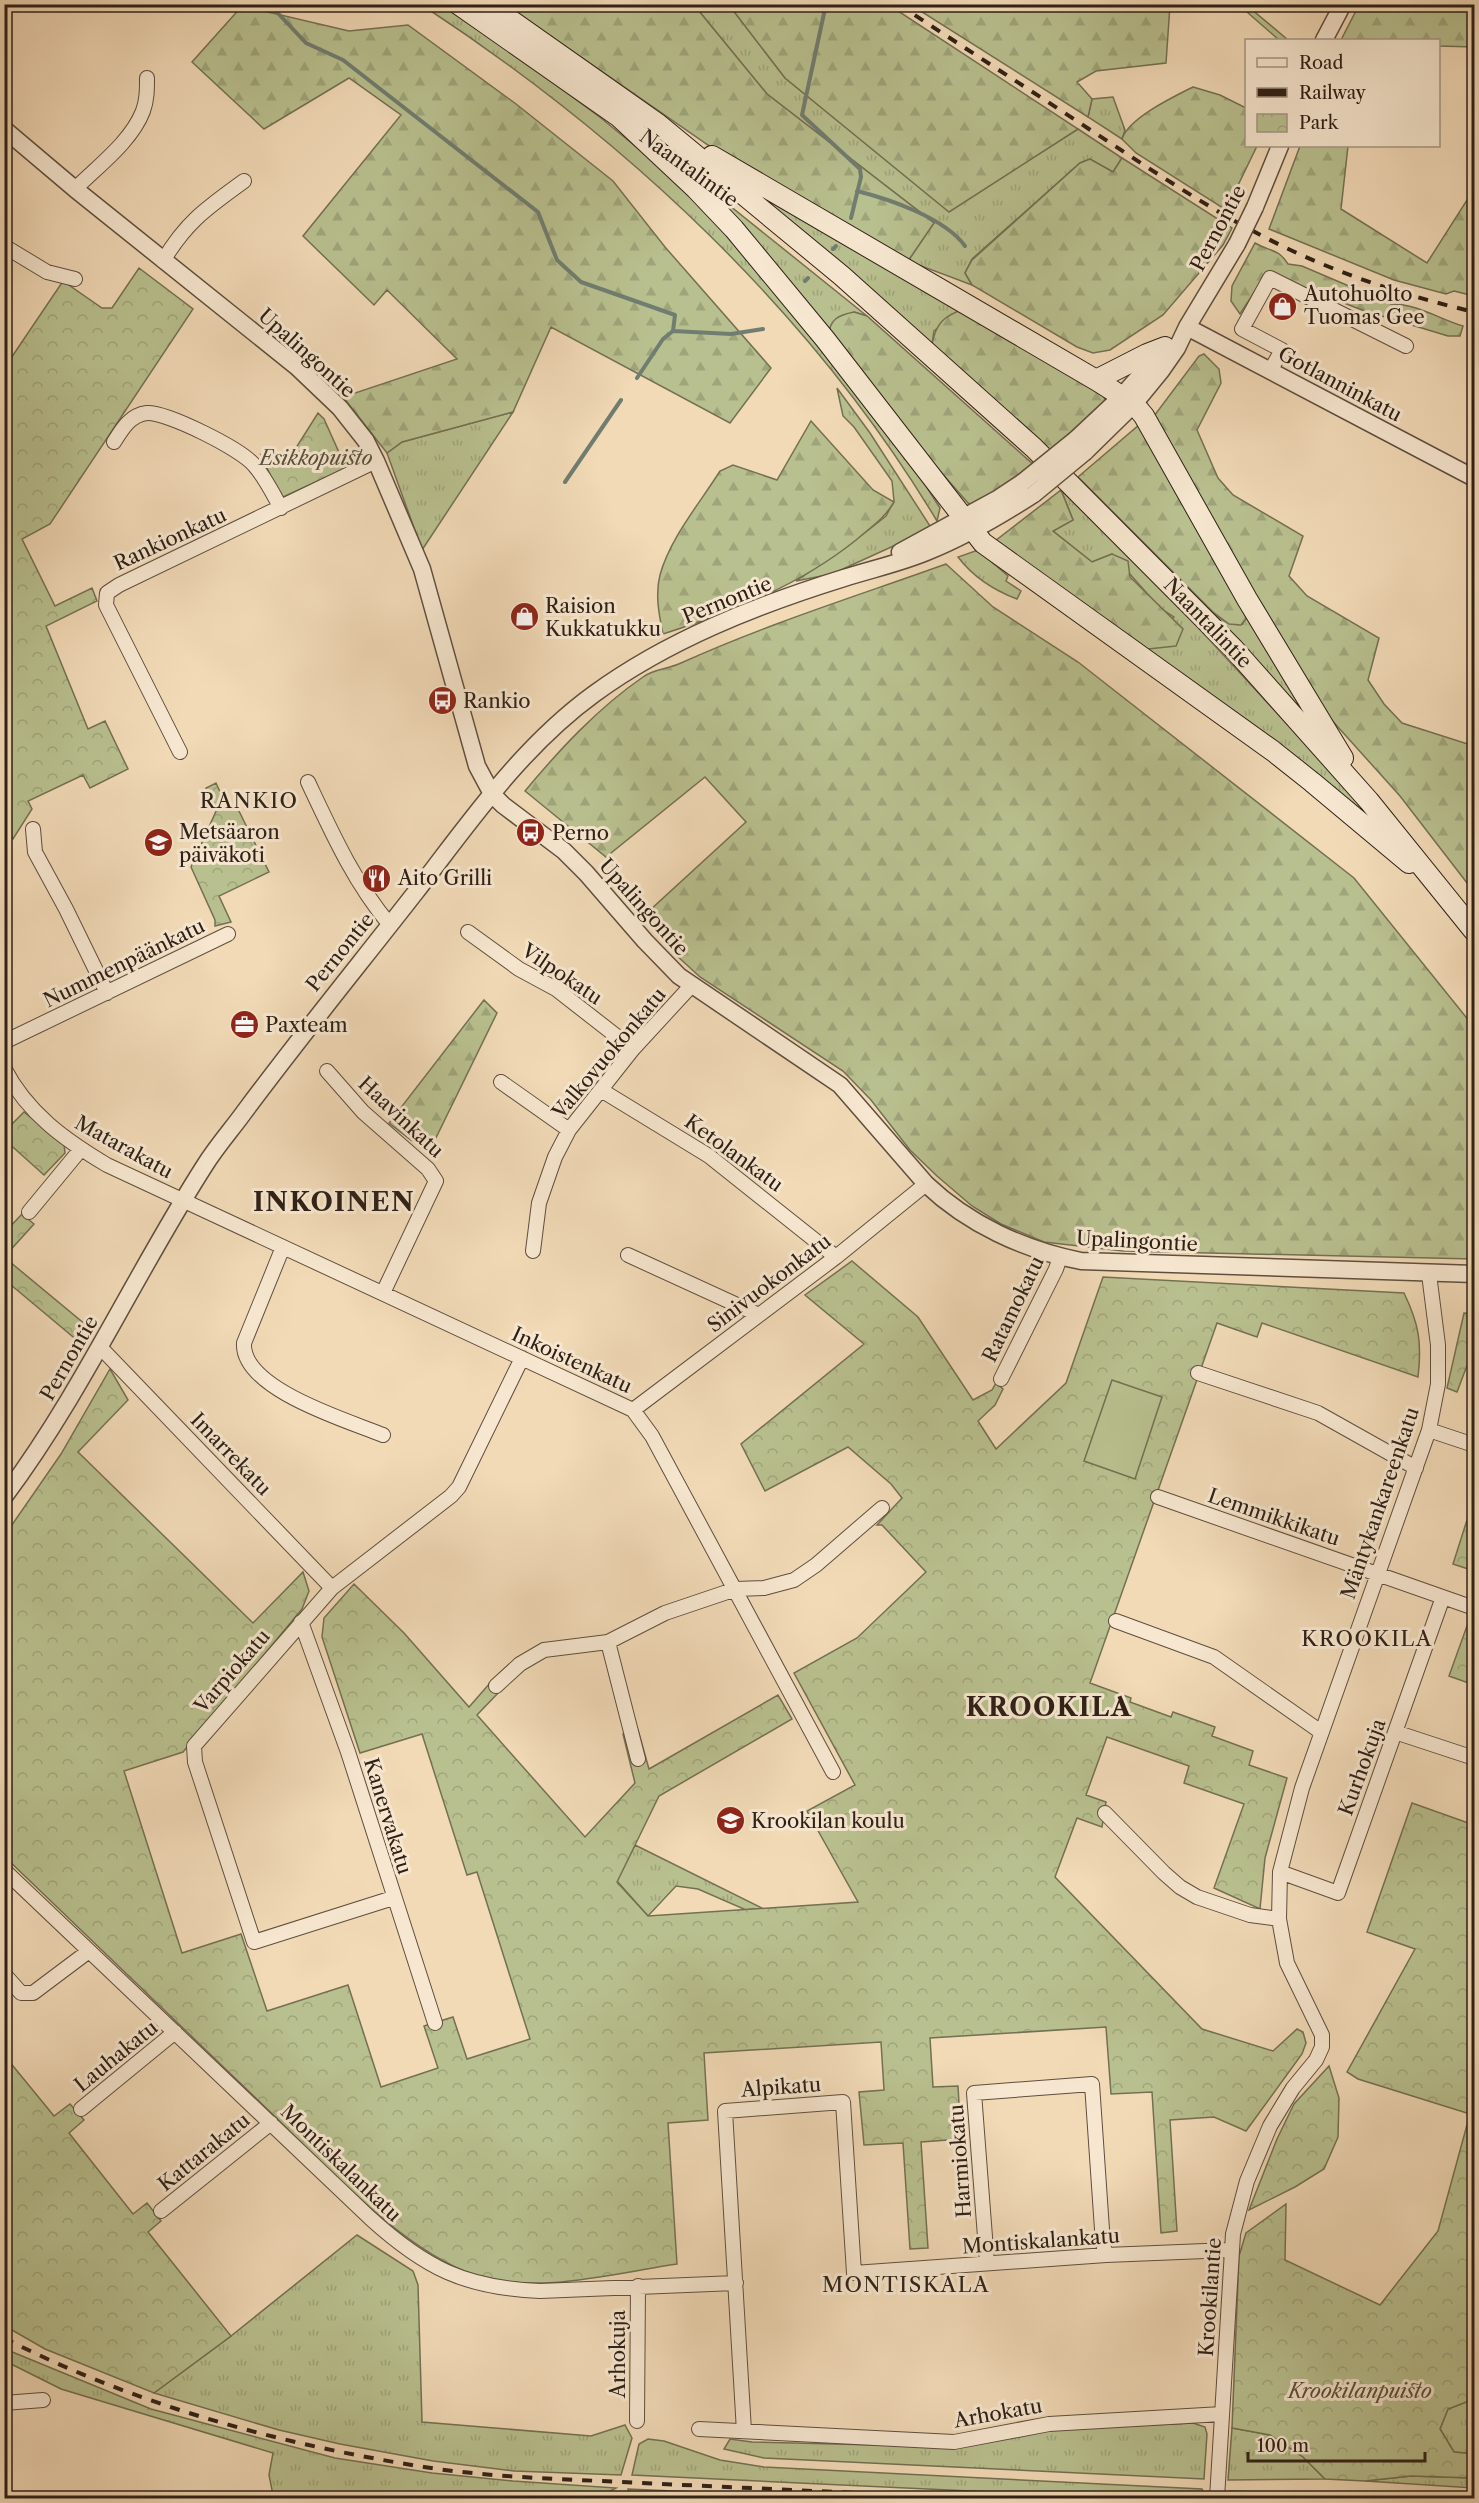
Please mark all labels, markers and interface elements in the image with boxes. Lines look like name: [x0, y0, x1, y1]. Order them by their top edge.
legend: [1245, 39, 1440, 147]
text: Road: [1299, 52, 1344, 74]
text: Railway: [1299, 82, 1367, 104]
text: Park: [1299, 112, 1340, 134]
street label: Naantalintie: [635, 124, 743, 212]
street label: Pernontie: [1185, 181, 1251, 275]
place label: Autohuolto Tuomas Gee: [1303, 282, 1425, 329]
shop icon: Autohuolto Tuomas Gee: [1267, 290, 1299, 322]
street label: Upalingontie: [254, 303, 360, 403]
street label: Gotlanninkatu: [1274, 341, 1406, 427]
park label: Esikkopuisto: [257, 446, 373, 470]
street label: Rankionkatu: [110, 503, 230, 575]
street label: Pernontie: [679, 571, 775, 629]
street label: Naantalintie: [1159, 573, 1257, 673]
place label: Raision Kukkatukku: [545, 594, 661, 641]
shop icon: Raision Kukkatukku: [508, 601, 540, 633]
bus stop icon: Rankio: [426, 685, 458, 717]
place label: Rankio: [463, 689, 531, 713]
district label: RANKIO: [200, 788, 298, 813]
bus stop icon: Perno: [515, 817, 547, 849]
place label: Metsäaron päiväkoti: [179, 820, 280, 867]
place label: Perno: [552, 821, 609, 845]
school or university icon: Metsäaron päiväkoti: [142, 827, 174, 859]
street label: Upalingontie: [594, 854, 694, 960]
restaurant icon: Aito Grilli: [361, 862, 393, 894]
place label: Aito Grilli: [397, 866, 492, 890]
street label: Pernontie: [301, 908, 379, 996]
street label: Nummenpäänkatu: [39, 914, 209, 1012]
street label: Vilpokatu: [516, 938, 607, 1010]
street label: Valkovuokonkatu: [547, 983, 671, 1124]
office icon: Paxteam: [228, 1009, 260, 1041]
place label: Paxteam: [265, 1013, 348, 1037]
street label: Haavinkatu: [353, 1071, 449, 1163]
street label: Ketolankatu: [680, 1109, 788, 1197]
street label: Matarakatu: [71, 1110, 177, 1184]
district label: INKOINEN: [253, 1186, 415, 1218]
street label: Upalingontie: [1075, 1226, 1199, 1256]
street label: Sinivuokonkatu: [702, 1229, 836, 1337]
street label: Ratamokatu: [977, 1252, 1049, 1366]
street label: Pernontie: [35, 1311, 103, 1405]
street label: Inkoistenkatu: [508, 1322, 636, 1398]
street label: Mäntykankareenkatu: [1336, 1404, 1424, 1602]
street label: Imarrekatu: [186, 1408, 276, 1500]
street label: Lemmikkikatu: [1205, 1483, 1343, 1551]
street label: Varpiokatu: [188, 1624, 275, 1719]
district label: KROOKILA: [1301, 1626, 1433, 1651]
district label: KROOKILA: [966, 1691, 1132, 1723]
street label: Kurhokuja: [1333, 1715, 1391, 1819]
street label: Kanervakatu: [359, 1755, 417, 1877]
school or university icon: Krookilan koulu: [714, 1805, 746, 1837]
place label: Krookilan koulu: [751, 1809, 905, 1833]
street label: Lauhakatu: [70, 2015, 162, 2097]
street label: Alpikatu: [739, 2072, 822, 2102]
street label: Montiskalankatu: [276, 2099, 406, 2227]
street label: Harmiokatu: [944, 2103, 976, 2219]
street label: Kattarakatu: [153, 2108, 255, 2196]
street label: Montiskalankatu: [961, 2224, 1121, 2258]
street label: Krookilantie: [1194, 2237, 1226, 2357]
district label: MONTISKALA: [822, 2272, 990, 2297]
street label: Arhokuja: [606, 2309, 630, 2399]
park label: Krookilanpuisto: [1286, 2379, 1432, 2403]
street label: Arhokatu: [951, 2393, 1044, 2433]
scale bar: [1248, 2425, 1425, 2463]
text: 100 m: [1257, 2435, 1309, 2457]

